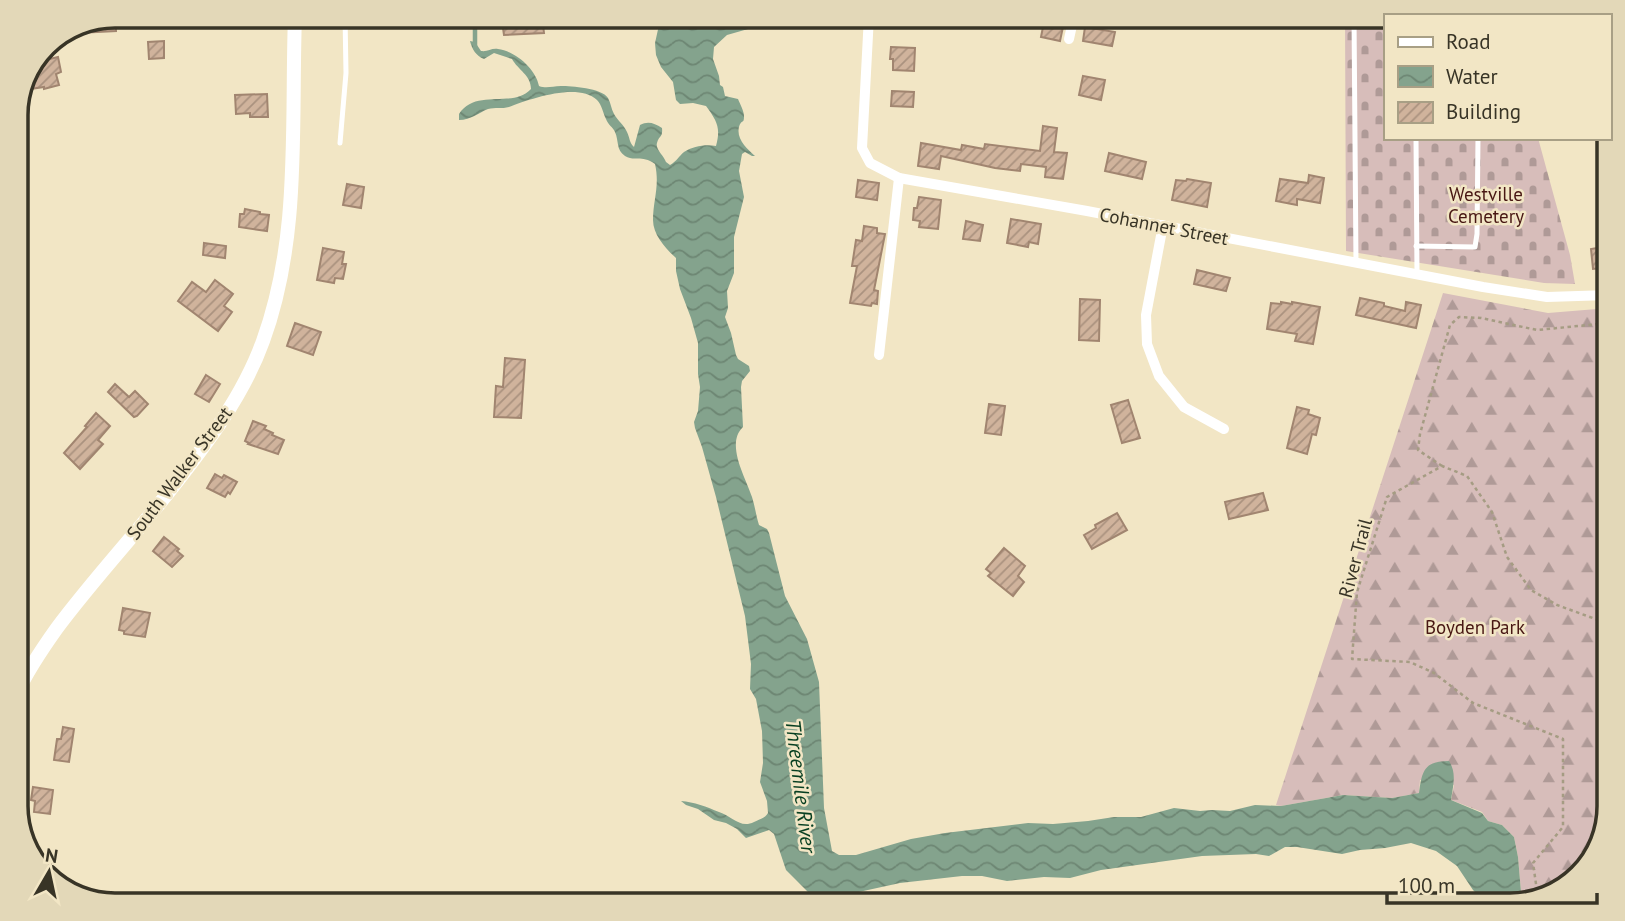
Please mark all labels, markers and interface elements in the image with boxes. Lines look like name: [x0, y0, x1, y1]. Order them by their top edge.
legend: [1384, 14, 1611, 140]
text: Road: [1446, 28, 1490, 55]
text: Water: [1446, 63, 1498, 90]
text: Building: [1446, 98, 1521, 125]
park label: Westville Cemetery: [1448, 182, 1524, 228]
street label: Cohannet Street: [1098, 202, 1231, 250]
street label: South Walker Street: [121, 401, 237, 544]
street label: River Trail: [1333, 515, 1377, 600]
park label: Boyden Park: [1425, 615, 1525, 639]
water label: Threemile River: [779, 718, 823, 856]
north arrow: [14, 837, 84, 907]
text: N: [44, 842, 60, 868]
scale bar: [1387, 862, 1597, 906]
text: 100 m: [1398, 872, 1455, 899]

